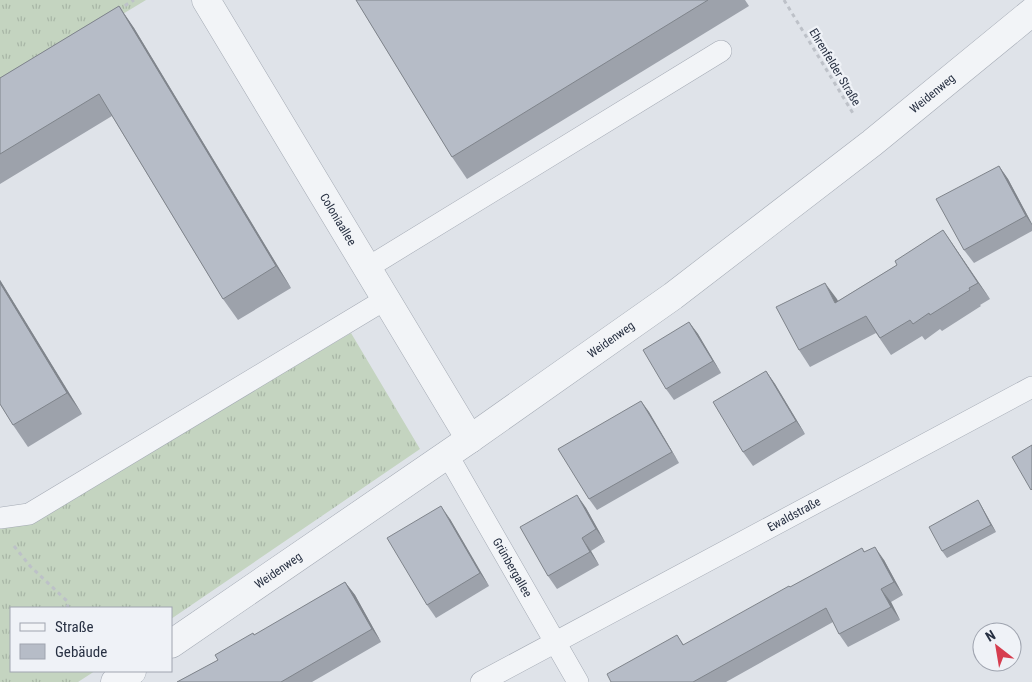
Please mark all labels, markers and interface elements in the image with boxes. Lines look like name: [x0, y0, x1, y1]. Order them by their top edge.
street label: Ehrenfelder Straße: [806, 26, 864, 108]
street label: Weidenweg: [907, 71, 958, 116]
street label: Coloniaallee: [317, 191, 359, 248]
street label: Weidenweg: [585, 318, 637, 361]
street label: Ewaldstraße: [765, 494, 823, 534]
street label: Grünbergallee: [490, 536, 535, 600]
street label: Weidenweg: [252, 549, 305, 592]
legend: [10, 607, 172, 672]
text: Straße: [55, 618, 94, 636]
north arrow: [972, 622, 1022, 672]
text: N: [983, 627, 998, 645]
text: Gebäude: [55, 643, 107, 661]

